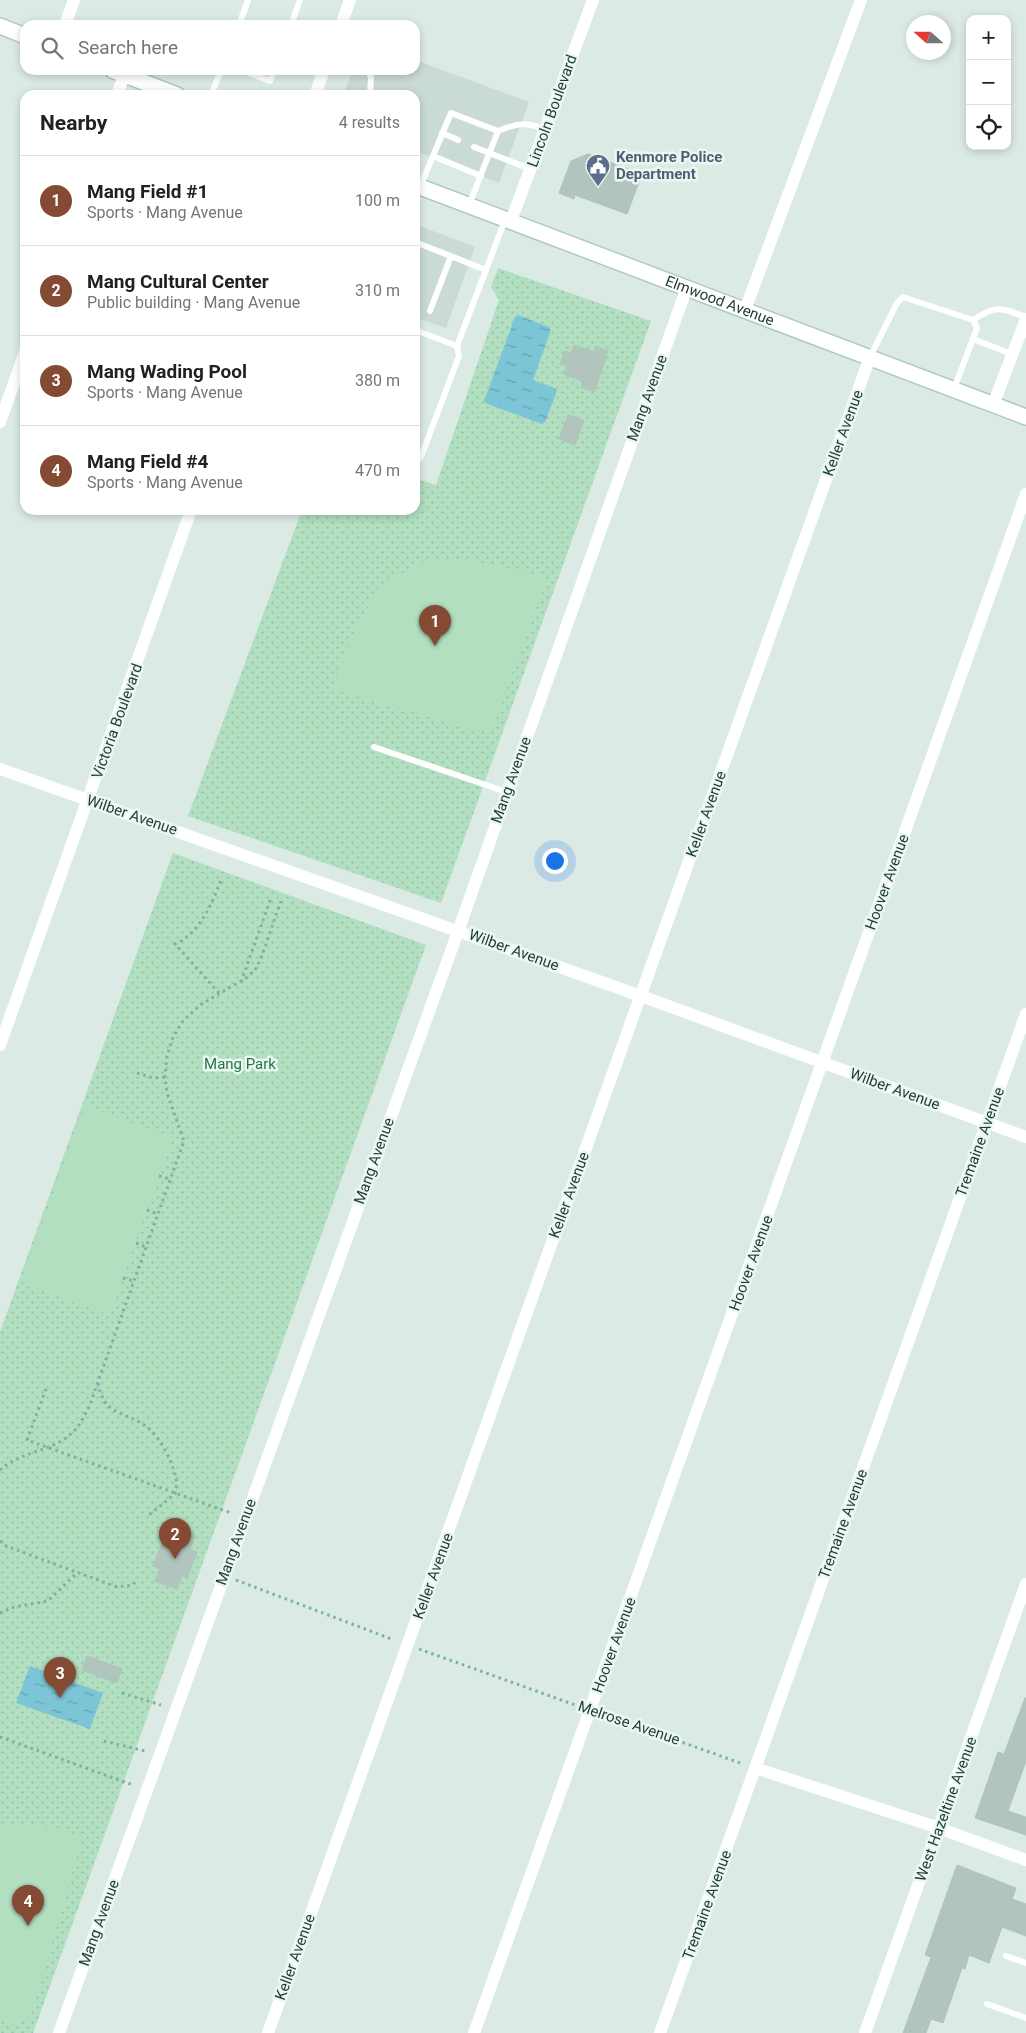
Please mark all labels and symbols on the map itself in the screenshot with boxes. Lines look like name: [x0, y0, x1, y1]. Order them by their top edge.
north arrow: [906, 15, 951, 60]
street label: Lincoln Boulevard: [523, 52, 581, 170]
place label: Kenmore Police Department: [616, 148, 722, 183]
public building icon: Kenmore Police Department: [585, 153, 611, 187]
street label: Elmwood Avenue: [663, 272, 777, 330]
street label: Mang Avenue: [623, 352, 671, 444]
street label: Keller Avenue: [819, 387, 867, 478]
pin: 1: [419, 605, 451, 646]
street label: Victoria Boulevard: [88, 661, 146, 781]
street label: Mang Avenue: [487, 734, 535, 826]
street label: Keller Avenue: [682, 768, 730, 859]
street label: Wilber Avenue: [84, 791, 180, 839]
street label: Hoover Avenue: [861, 832, 913, 932]
your location: [542, 848, 568, 874]
street label: Wilber Avenue: [466, 925, 562, 975]
park label: Mang Park: [204, 1055, 276, 1073]
street label: Wilber Avenue: [847, 1064, 943, 1114]
street label: Tremaine Avenue: [952, 1085, 1008, 1199]
street label: Mang Avenue: [350, 1115, 398, 1207]
street label: Keller Avenue: [545, 1149, 593, 1240]
street label: Hoover Avenue: [725, 1213, 777, 1313]
street label: Tremaine Avenue: [815, 1467, 871, 1581]
street label: Mang Avenue: [212, 1496, 260, 1588]
pin: 2: [159, 1518, 191, 1559]
street label: Keller Avenue: [409, 1530, 457, 1621]
street label: Hoover Avenue: [588, 1595, 640, 1695]
pin: 3: [44, 1657, 76, 1698]
street label: Melrose Avenue: [576, 1697, 682, 1749]
street label: West Hazeltine Avenue: [911, 1734, 981, 1884]
street label: Tremaine Avenue: [679, 1848, 735, 1962]
street label: Mang Avenue: [75, 1877, 123, 1969]
pin: 4: [12, 1885, 44, 1926]
street label: Keller Avenue: [271, 1911, 319, 2002]

